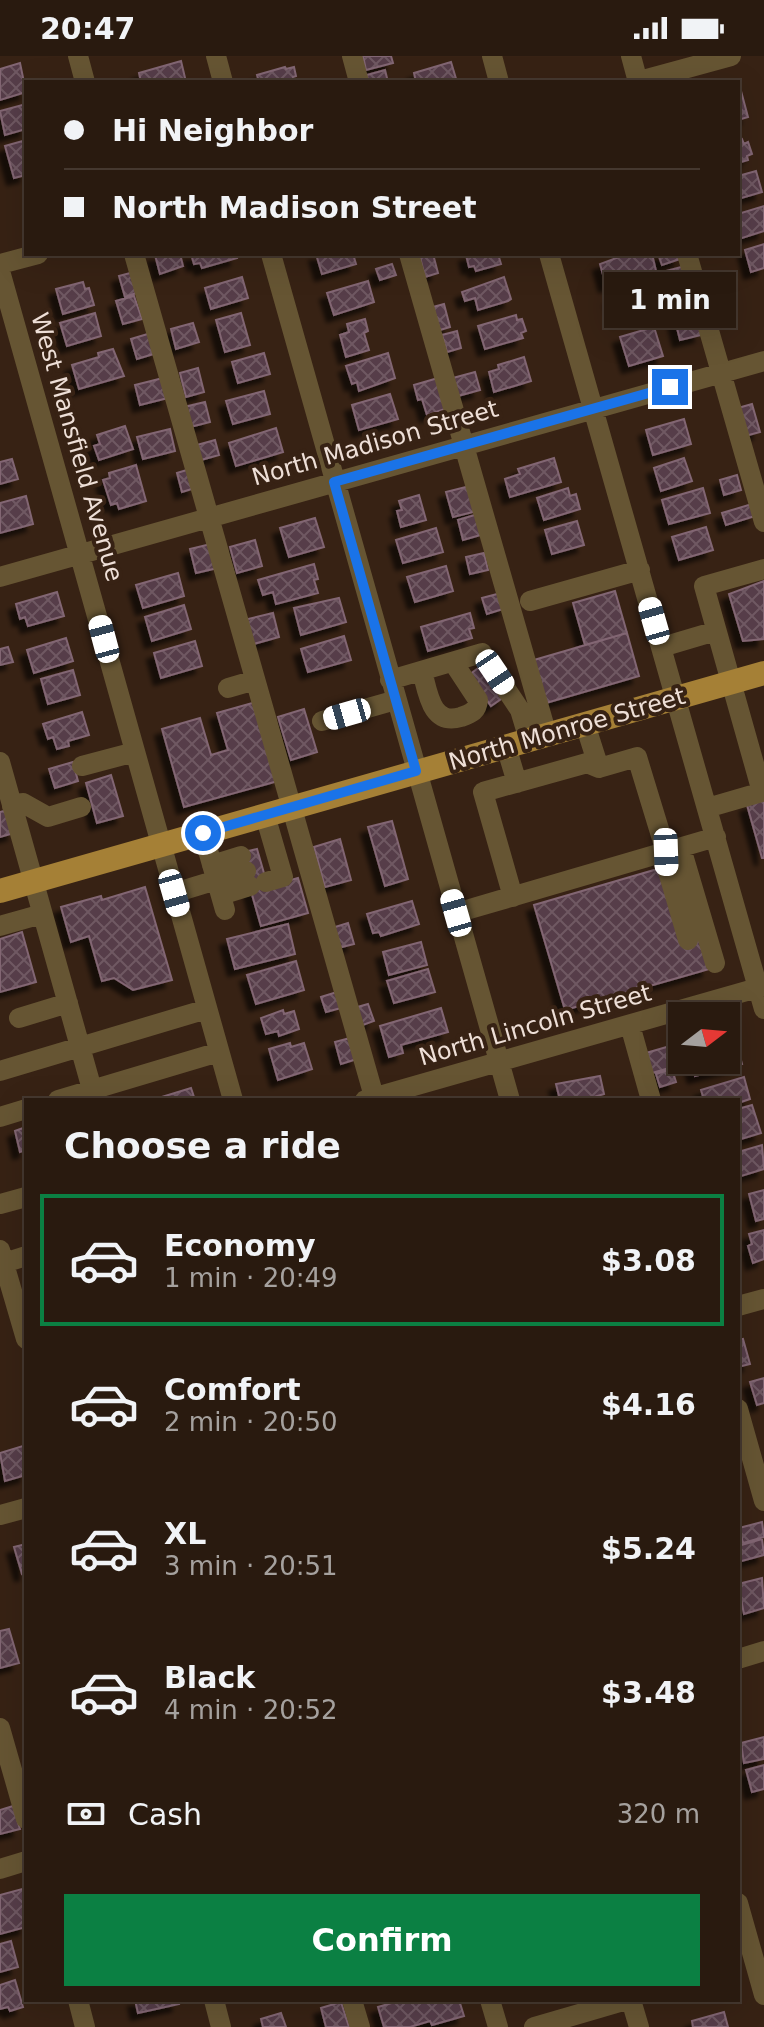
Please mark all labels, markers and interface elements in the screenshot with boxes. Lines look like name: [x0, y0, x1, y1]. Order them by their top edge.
text: 20:47: [40, 11, 136, 46]
text: Hi Neighbor: [112, 113, 313, 148]
text: North Madison Street: [112, 190, 477, 225]
callout: 1 min: [604, 271, 736, 327]
text: 1 min: [629, 285, 711, 315]
street label: West Mansfield Avenue: [25, 309, 129, 585]
route end: [652, 369, 688, 405]
street label: North Madison Street: [249, 394, 501, 492]
car: [636, 595, 672, 647]
car: [86, 613, 122, 665]
car: [472, 645, 518, 699]
street label: North Monroe Street: [446, 682, 688, 776]
car: [321, 696, 373, 732]
route start: [185, 815, 221, 851]
car: [653, 828, 679, 876]
car: [156, 867, 192, 919]
car: [438, 887, 474, 939]
street label: North Lincoln Street: [416, 978, 654, 1072]
north arrow: [668, 1002, 740, 1074]
map controls: [668, 1002, 740, 1074]
text: Choose a ride: [64, 1125, 341, 1166]
icon: car: [68, 1224, 140, 1296]
text: Economy: [164, 1228, 316, 1263]
text: $3.08: [601, 1243, 696, 1278]
text: 1 min · 20:49: [164, 1263, 338, 1293]
icon: car: [68, 1368, 140, 1440]
text: Comfort: [164, 1372, 301, 1407]
text: $4.16: [601, 1387, 696, 1422]
text: 2 min · 20:50: [164, 1407, 338, 1437]
icon: car: [68, 1512, 140, 1584]
text: XL: [164, 1516, 206, 1551]
text: $5.24: [601, 1531, 696, 1566]
text: 3 min · 20:51: [164, 1551, 338, 1581]
icon: car: [68, 1656, 140, 1728]
text: Black: [164, 1660, 255, 1695]
text: $3.48: [601, 1675, 696, 1710]
text: 4 min · 20:52: [164, 1695, 338, 1725]
icon: cash: [64, 1792, 108, 1836]
text: Cash: [128, 1797, 202, 1832]
text: 320 m: [617, 1799, 700, 1829]
button: Confirm: [64, 1894, 700, 1986]

